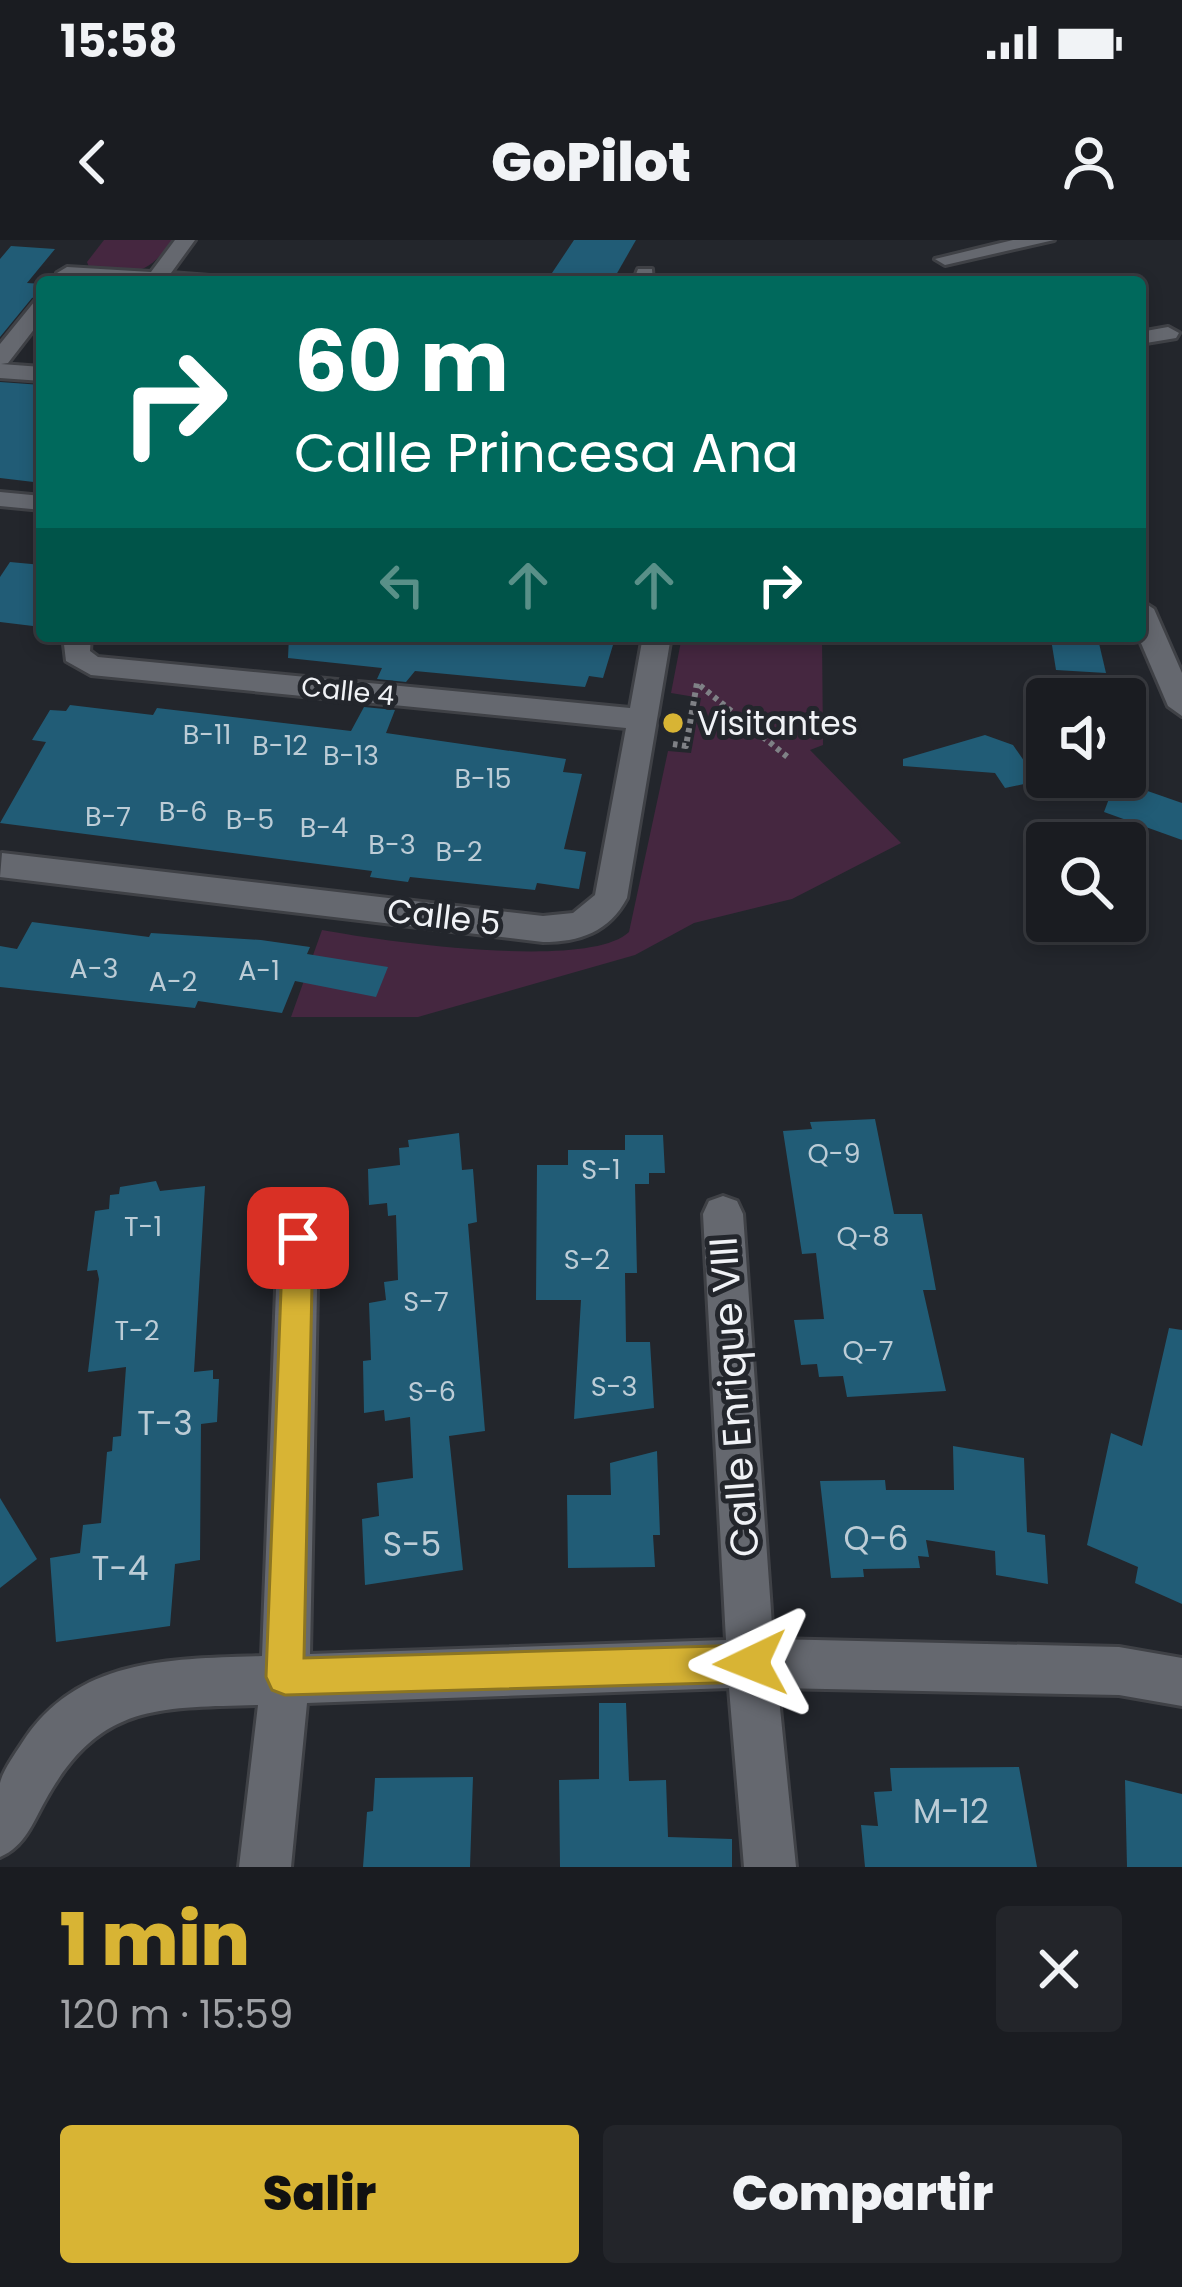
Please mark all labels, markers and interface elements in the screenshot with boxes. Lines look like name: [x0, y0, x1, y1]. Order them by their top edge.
text: 15:58: [60, 10, 177, 73]
text: GoPilot: [491, 124, 691, 200]
icon: back: [60, 129, 126, 195]
icon: person: [1056, 129, 1122, 195]
text: 60 m: [294, 303, 509, 420]
icon: right: [96, 324, 252, 480]
text: Calle Princesa Ana: [294, 415, 799, 491]
icon: left: [369, 552, 435, 618]
icon: ahead: [495, 552, 561, 618]
icon: ahead: [621, 552, 687, 618]
icon: right: [747, 552, 813, 618]
street label: Calle 4: [300, 668, 396, 714]
map controls: [1026, 678, 1146, 942]
button: sound: [1026, 678, 1146, 798]
place label: Visitantes: [697, 700, 858, 747]
marker: Visitantes: [660, 710, 686, 736]
house number: B-11: [183, 716, 231, 753]
house number: B-12: [252, 727, 308, 764]
house number: B-13: [323, 737, 379, 774]
house number: B-15: [454, 760, 512, 797]
house number: B-6: [159, 793, 207, 830]
house number: B-7: [85, 798, 131, 835]
house number: B-5: [226, 801, 274, 838]
house number: B-4: [300, 809, 348, 846]
button: search: [1026, 822, 1146, 942]
house number: B-3: [368, 826, 416, 863]
house number: B-2: [436, 833, 482, 870]
street label: Calle 5: [385, 887, 503, 947]
house number: A-3: [70, 950, 118, 987]
house number: A-1: [238, 952, 280, 989]
house number: A-2: [149, 963, 197, 1000]
house number: Q-9: [807, 1135, 861, 1172]
house number: S-1: [581, 1151, 621, 1188]
pin: [247, 1187, 349, 1289]
icon: arrive: [265, 1205, 331, 1271]
house number: T-1: [124, 1208, 162, 1245]
house number: Q-8: [836, 1218, 890, 1255]
street label: Calle Enrique VIII: [695, 1235, 773, 1559]
house number: S-2: [564, 1241, 610, 1278]
house number: S-7: [403, 1283, 449, 1320]
house number: T-2: [114, 1312, 160, 1349]
house number: Q-7: [843, 1332, 893, 1369]
house number: S-3: [591, 1368, 637, 1405]
house number: S-6: [408, 1373, 456, 1410]
house number: T-3: [137, 1400, 193, 1447]
house number: Q-6: [843, 1515, 909, 1562]
house number: S-5: [383, 1521, 441, 1568]
house number: T-4: [92, 1545, 148, 1592]
position arrow: [688, 1600, 814, 1726]
house number: M-12: [913, 1788, 989, 1835]
text: 1 min: [60, 1889, 250, 1990]
button: close: [996, 1906, 1122, 2032]
text: 120 m · 15:59: [60, 1987, 293, 2042]
button: Salir: [60, 2125, 579, 2263]
button: Compartir: [603, 2125, 1122, 2263]

